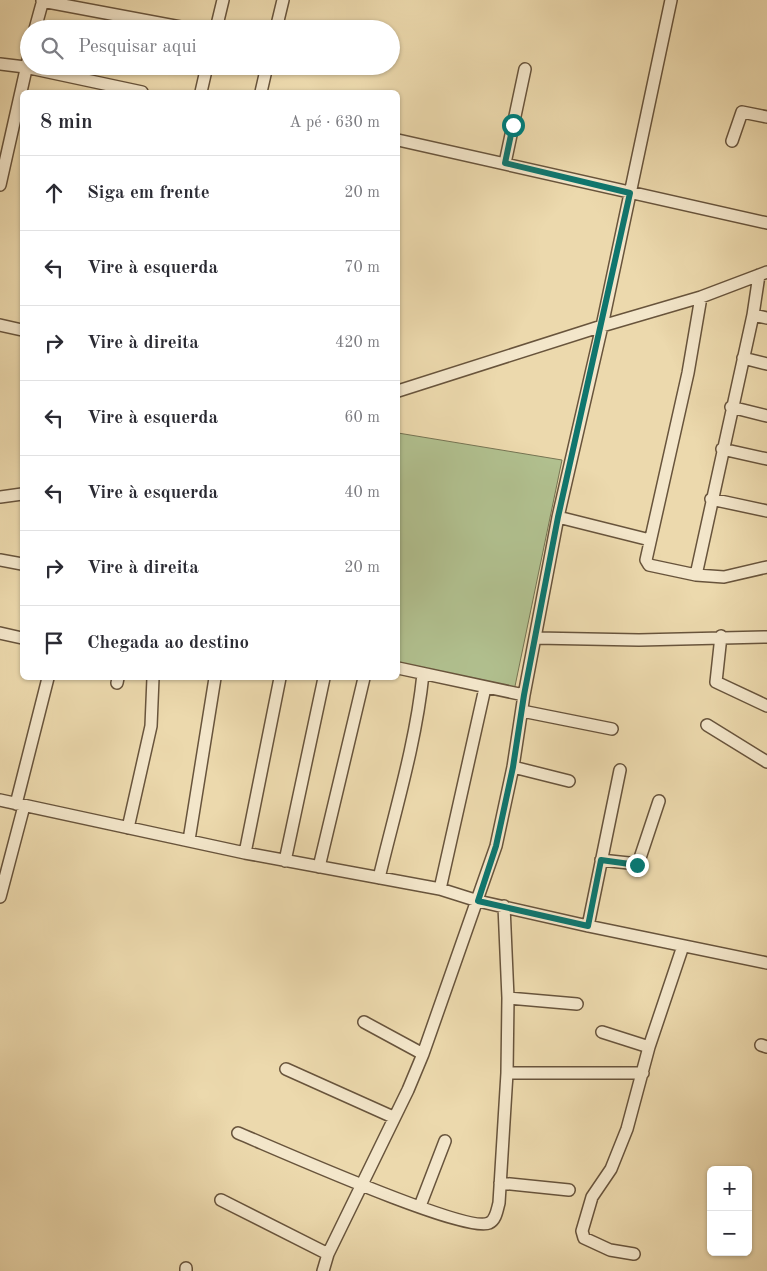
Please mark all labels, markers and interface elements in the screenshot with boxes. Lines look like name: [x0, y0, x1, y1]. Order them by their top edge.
search box: [20, 20, 400, 75]
icon: search: [38, 34, 66, 62]
text: Pesquisar aqui: [78, 38, 197, 57]
text: 8 min: [40, 112, 93, 133]
route start: [502, 114, 525, 137]
text: A pé · 630 m: [289, 115, 380, 131]
icon: ahead: [40, 179, 68, 207]
text: Siga em frente: [87, 184, 210, 203]
text: 20 m: [344, 185, 380, 201]
icon: left: [40, 254, 68, 282]
text: Vire à esquerda: [87, 259, 218, 278]
text: 70 m: [344, 260, 380, 276]
icon: right: [40, 329, 68, 357]
text: Vire à direita: [87, 334, 199, 353]
text: 420 m: [335, 335, 380, 351]
icon: left: [40, 404, 68, 432]
text: Vire à esquerda: [87, 409, 218, 428]
text: 60 m: [344, 410, 380, 426]
icon: left: [40, 479, 68, 507]
text: Vire à esquerda: [87, 484, 218, 503]
text: 40 m: [344, 485, 380, 501]
icon: right: [40, 554, 68, 582]
text: Vire à direita: [87, 559, 199, 578]
text: 20 m: [344, 560, 380, 576]
icon: arrive: [40, 629, 68, 657]
text: Chegada ao destino: [87, 634, 249, 653]
route end: [626, 854, 649, 877]
map controls: [707, 1166, 752, 1256]
button: +: [707, 1166, 752, 1211]
button: −: [707, 1211, 752, 1256]

